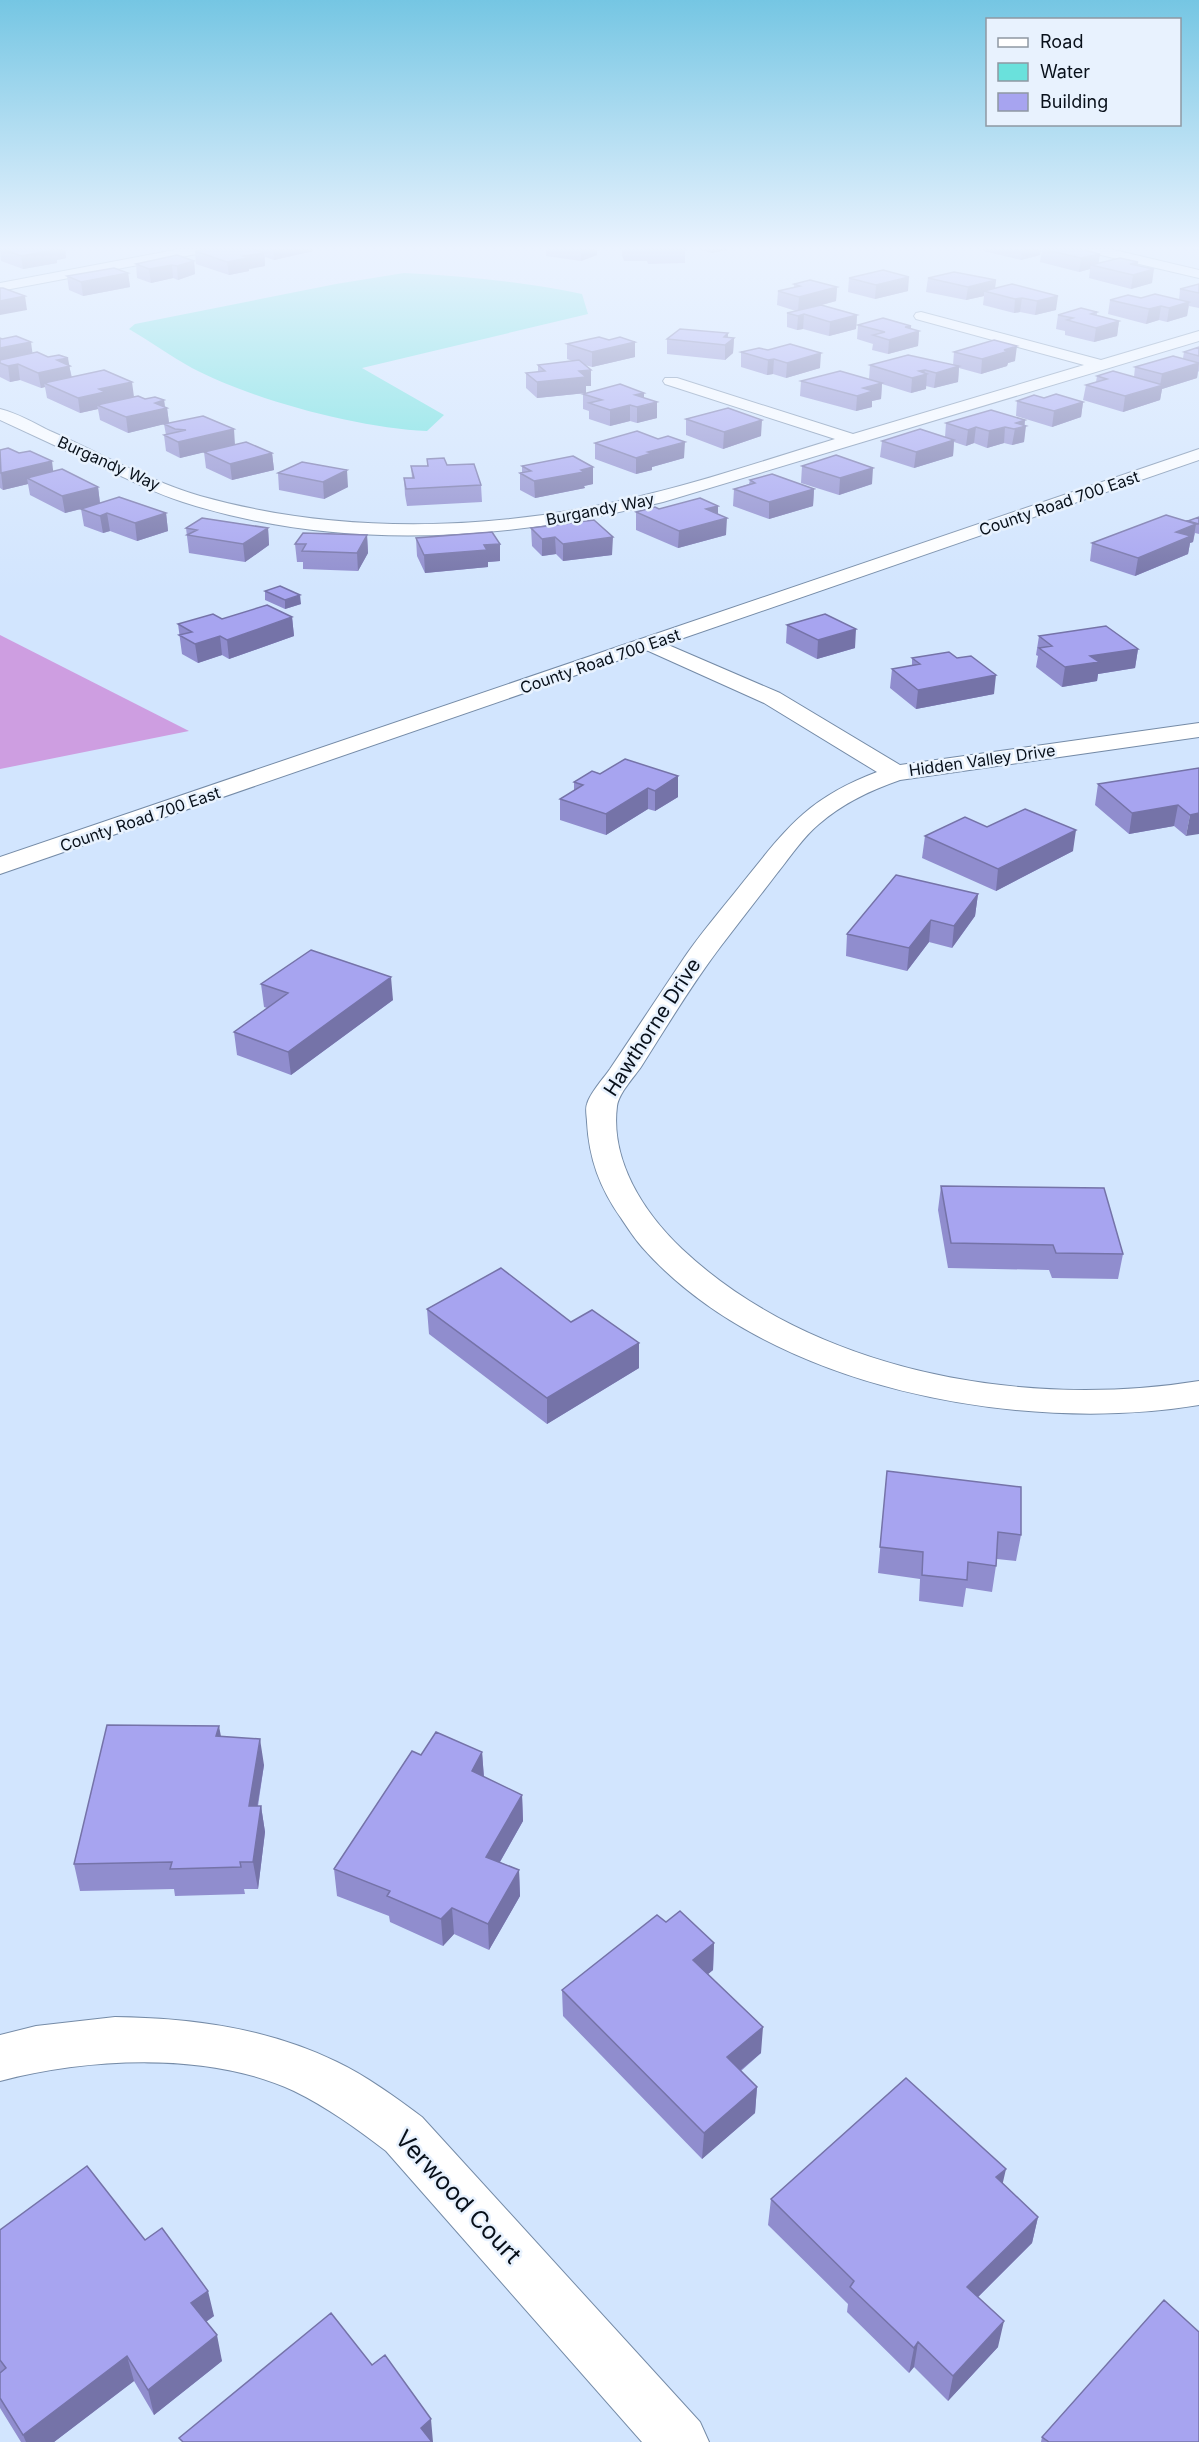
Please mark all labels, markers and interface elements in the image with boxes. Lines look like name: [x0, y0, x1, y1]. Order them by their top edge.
legend: [986, 18, 1181, 126]
text: Road: [1040, 31, 1083, 52]
text: Water: [1040, 61, 1090, 82]
text: Building: [1040, 91, 1108, 112]
street label: Burgandy Way: [55, 431, 163, 495]
street label: County Road 700 East: [976, 466, 1142, 540]
street label: Burgandy Way: [544, 489, 656, 529]
street label: County Road 700 East: [517, 624, 683, 698]
street label: Hidden Valley Drive: [907, 740, 1057, 780]
street label: County Road 700 East: [57, 782, 223, 856]
street label: Hawthorne Drive: [599, 954, 705, 1100]
street label: Verwood Court: [389, 2124, 528, 2269]

